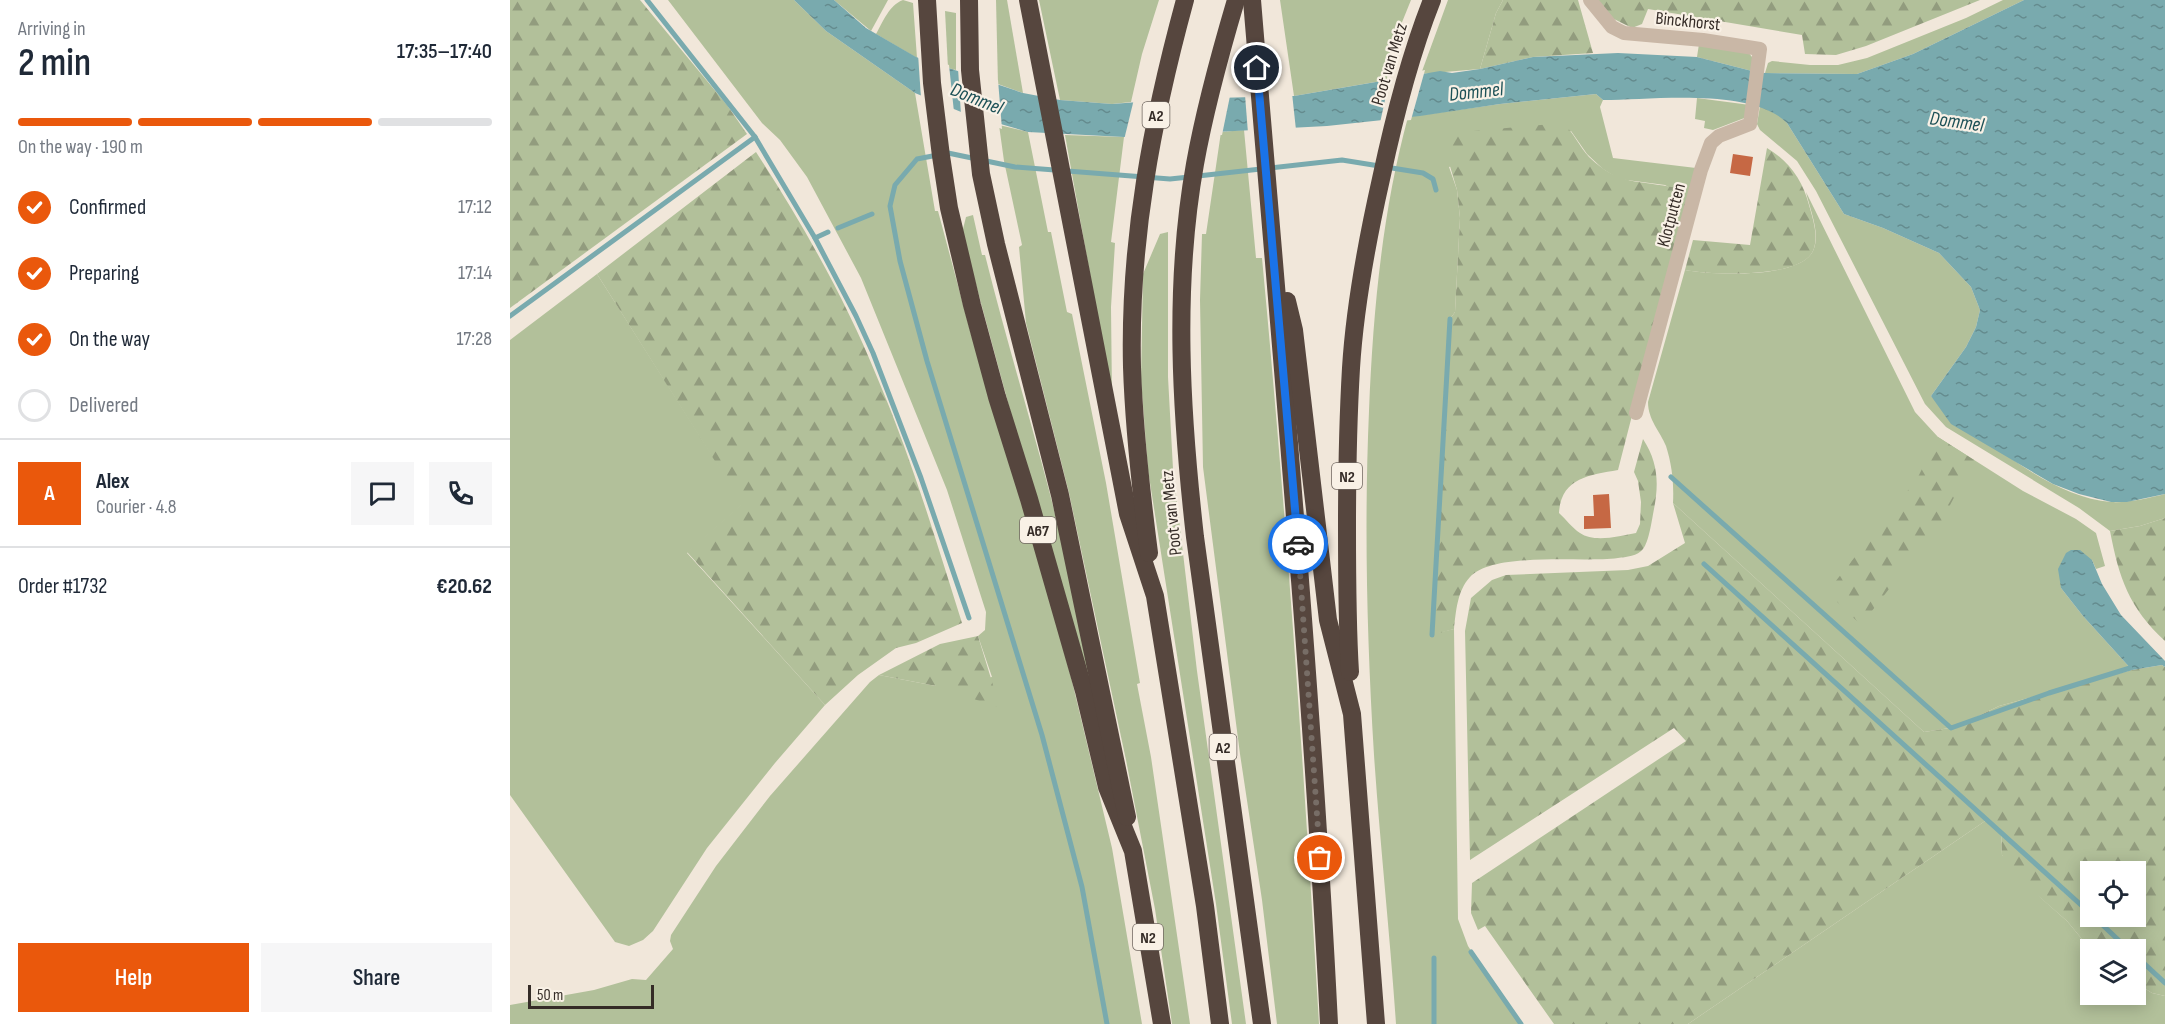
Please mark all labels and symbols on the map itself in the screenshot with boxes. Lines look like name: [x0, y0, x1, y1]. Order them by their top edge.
street label: Binckhorst: [1654, 8, 1722, 35]
street label: Poot van Metz: [1367, 20, 1412, 108]
pin: [1231, 42, 1282, 93]
water label: Dommel: [1448, 77, 1506, 107]
water label: Dommel: [947, 78, 1008, 121]
road number: A2: [1142, 102, 1170, 128]
water label: Dommel: [1928, 106, 1987, 138]
street label: Klotputten: [1653, 181, 1690, 249]
road number: N2: [1332, 463, 1362, 489]
street label: Poot van Metz: [1157, 469, 1186, 556]
courier: [1268, 514, 1328, 574]
road number: A67: [1020, 517, 1056, 543]
road number: A2: [1210, 734, 1236, 760]
pin: [1294, 832, 1345, 883]
road number: N2: [1133, 924, 1163, 950]
scale bar: [528, 982, 654, 1010]

